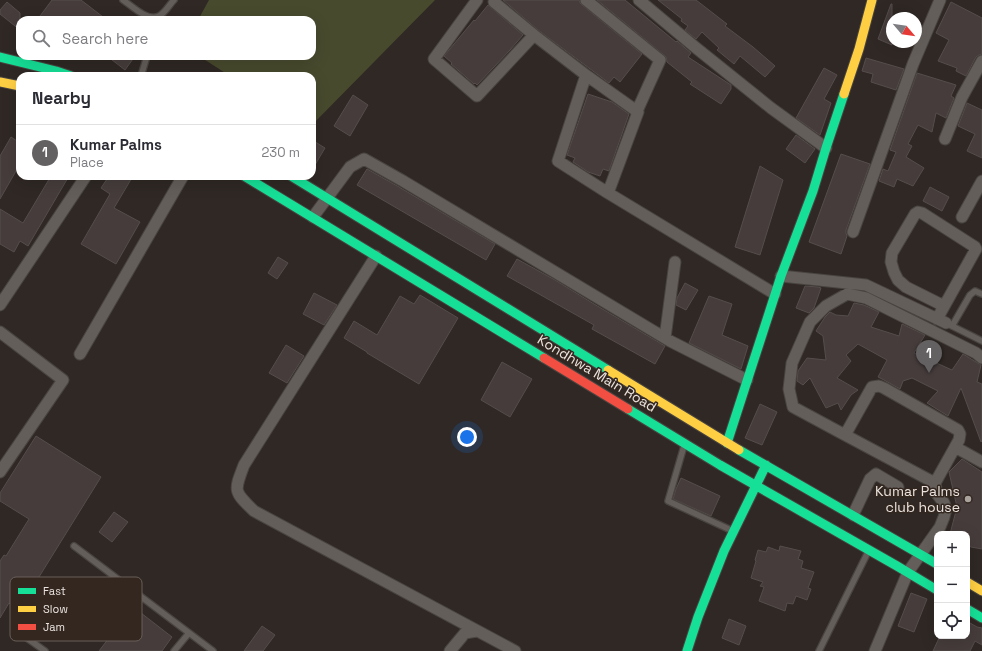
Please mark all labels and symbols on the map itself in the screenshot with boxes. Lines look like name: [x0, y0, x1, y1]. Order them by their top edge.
north arrow: [886, 12, 922, 48]
street label: Kondhwa Main Road: [534, 330, 660, 416]
pin: 1: [916, 340, 942, 373]
your location: [457, 427, 477, 447]
place label: Kumar Palms club house: [875, 482, 960, 516]
marker: Kumar Palms club house: [963, 494, 973, 504]
legend: [10, 577, 142, 641]
text: Fast: [43, 584, 66, 598]
text: Slow: [43, 602, 68, 616]
text: Jam: [43, 620, 65, 634]

